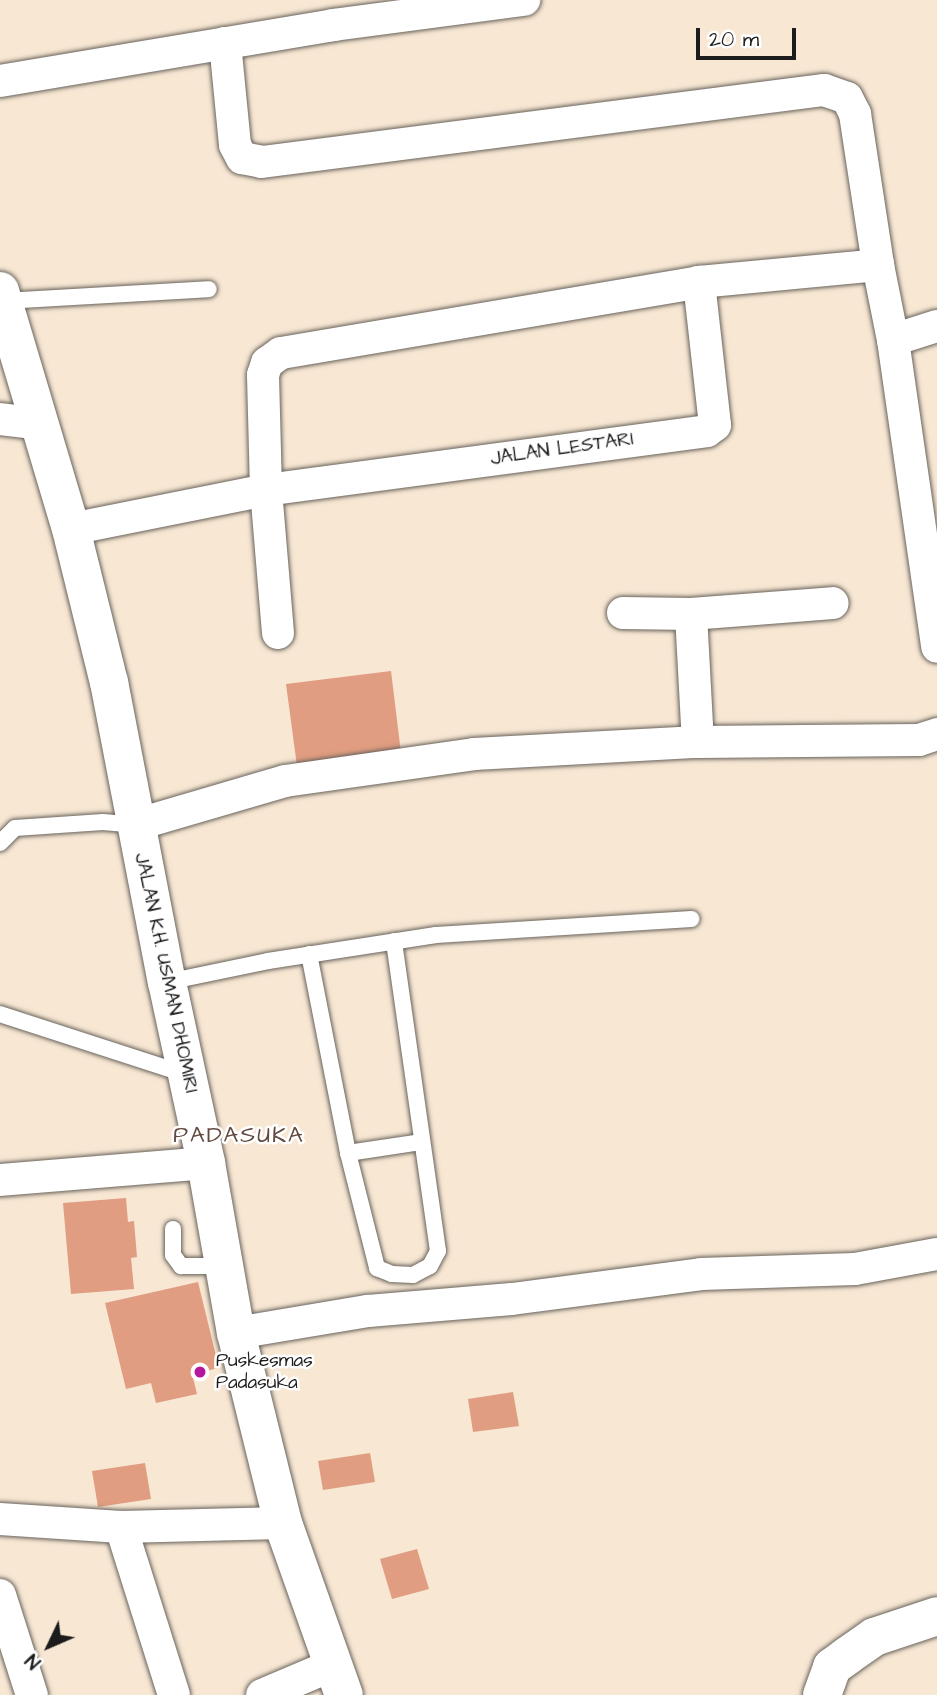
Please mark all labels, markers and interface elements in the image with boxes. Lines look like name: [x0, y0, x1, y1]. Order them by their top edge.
scale bar: [699, 14, 799, 58]
text: 20 m: [709, 25, 759, 54]
street label: JALAN LESTARI: [489, 428, 635, 470]
street label: JALAN K.H. USMAN DHOMIRI: [129, 851, 203, 1095]
district label: PADASUKA: [174, 1121, 304, 1149]
place label: Puskesmas Padasuka: [216, 1350, 313, 1394]
marker: Puskesmas Padasuka: [190, 1362, 210, 1382]
north arrow: [14, 1611, 84, 1681]
text: N: [20, 1647, 47, 1675]

